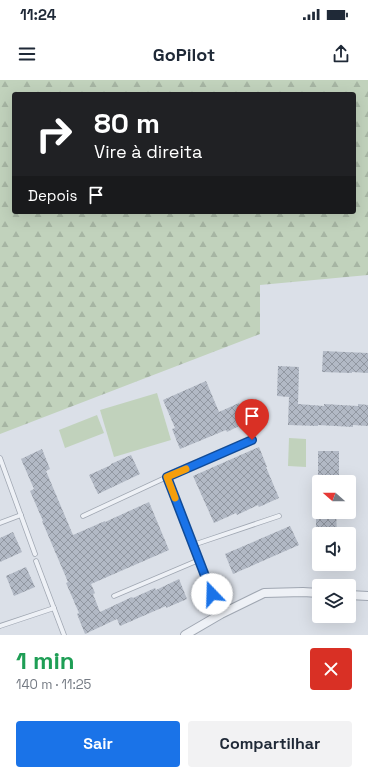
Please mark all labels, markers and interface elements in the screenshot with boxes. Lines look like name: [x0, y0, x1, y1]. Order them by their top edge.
text: 11:24: [20, 5, 56, 24]
icon: menu: [16, 43, 38, 65]
text: GoPilot: [153, 43, 215, 66]
icon: share: [330, 43, 352, 65]
text: 80 m: [94, 105, 160, 141]
icon: right: [28, 108, 80, 160]
text: Vire à direita: [94, 140, 202, 163]
icon: arrive: [85, 184, 107, 206]
text: Depois: [28, 186, 77, 205]
pin: [235, 399, 269, 440]
icon: arrive: [241, 405, 263, 427]
north arrow: [312, 475, 356, 519]
map controls: [312, 475, 356, 623]
button: sound: [312, 527, 356, 571]
position arrow: [191, 573, 233, 615]
button: layers: [312, 579, 356, 623]
text: 1 min: [16, 645, 75, 676]
button: close: [310, 648, 352, 690]
text: 140 m · 11:25: [16, 676, 91, 693]
button: Sair: [16, 721, 180, 767]
button: Compartilhar: [188, 721, 352, 767]

